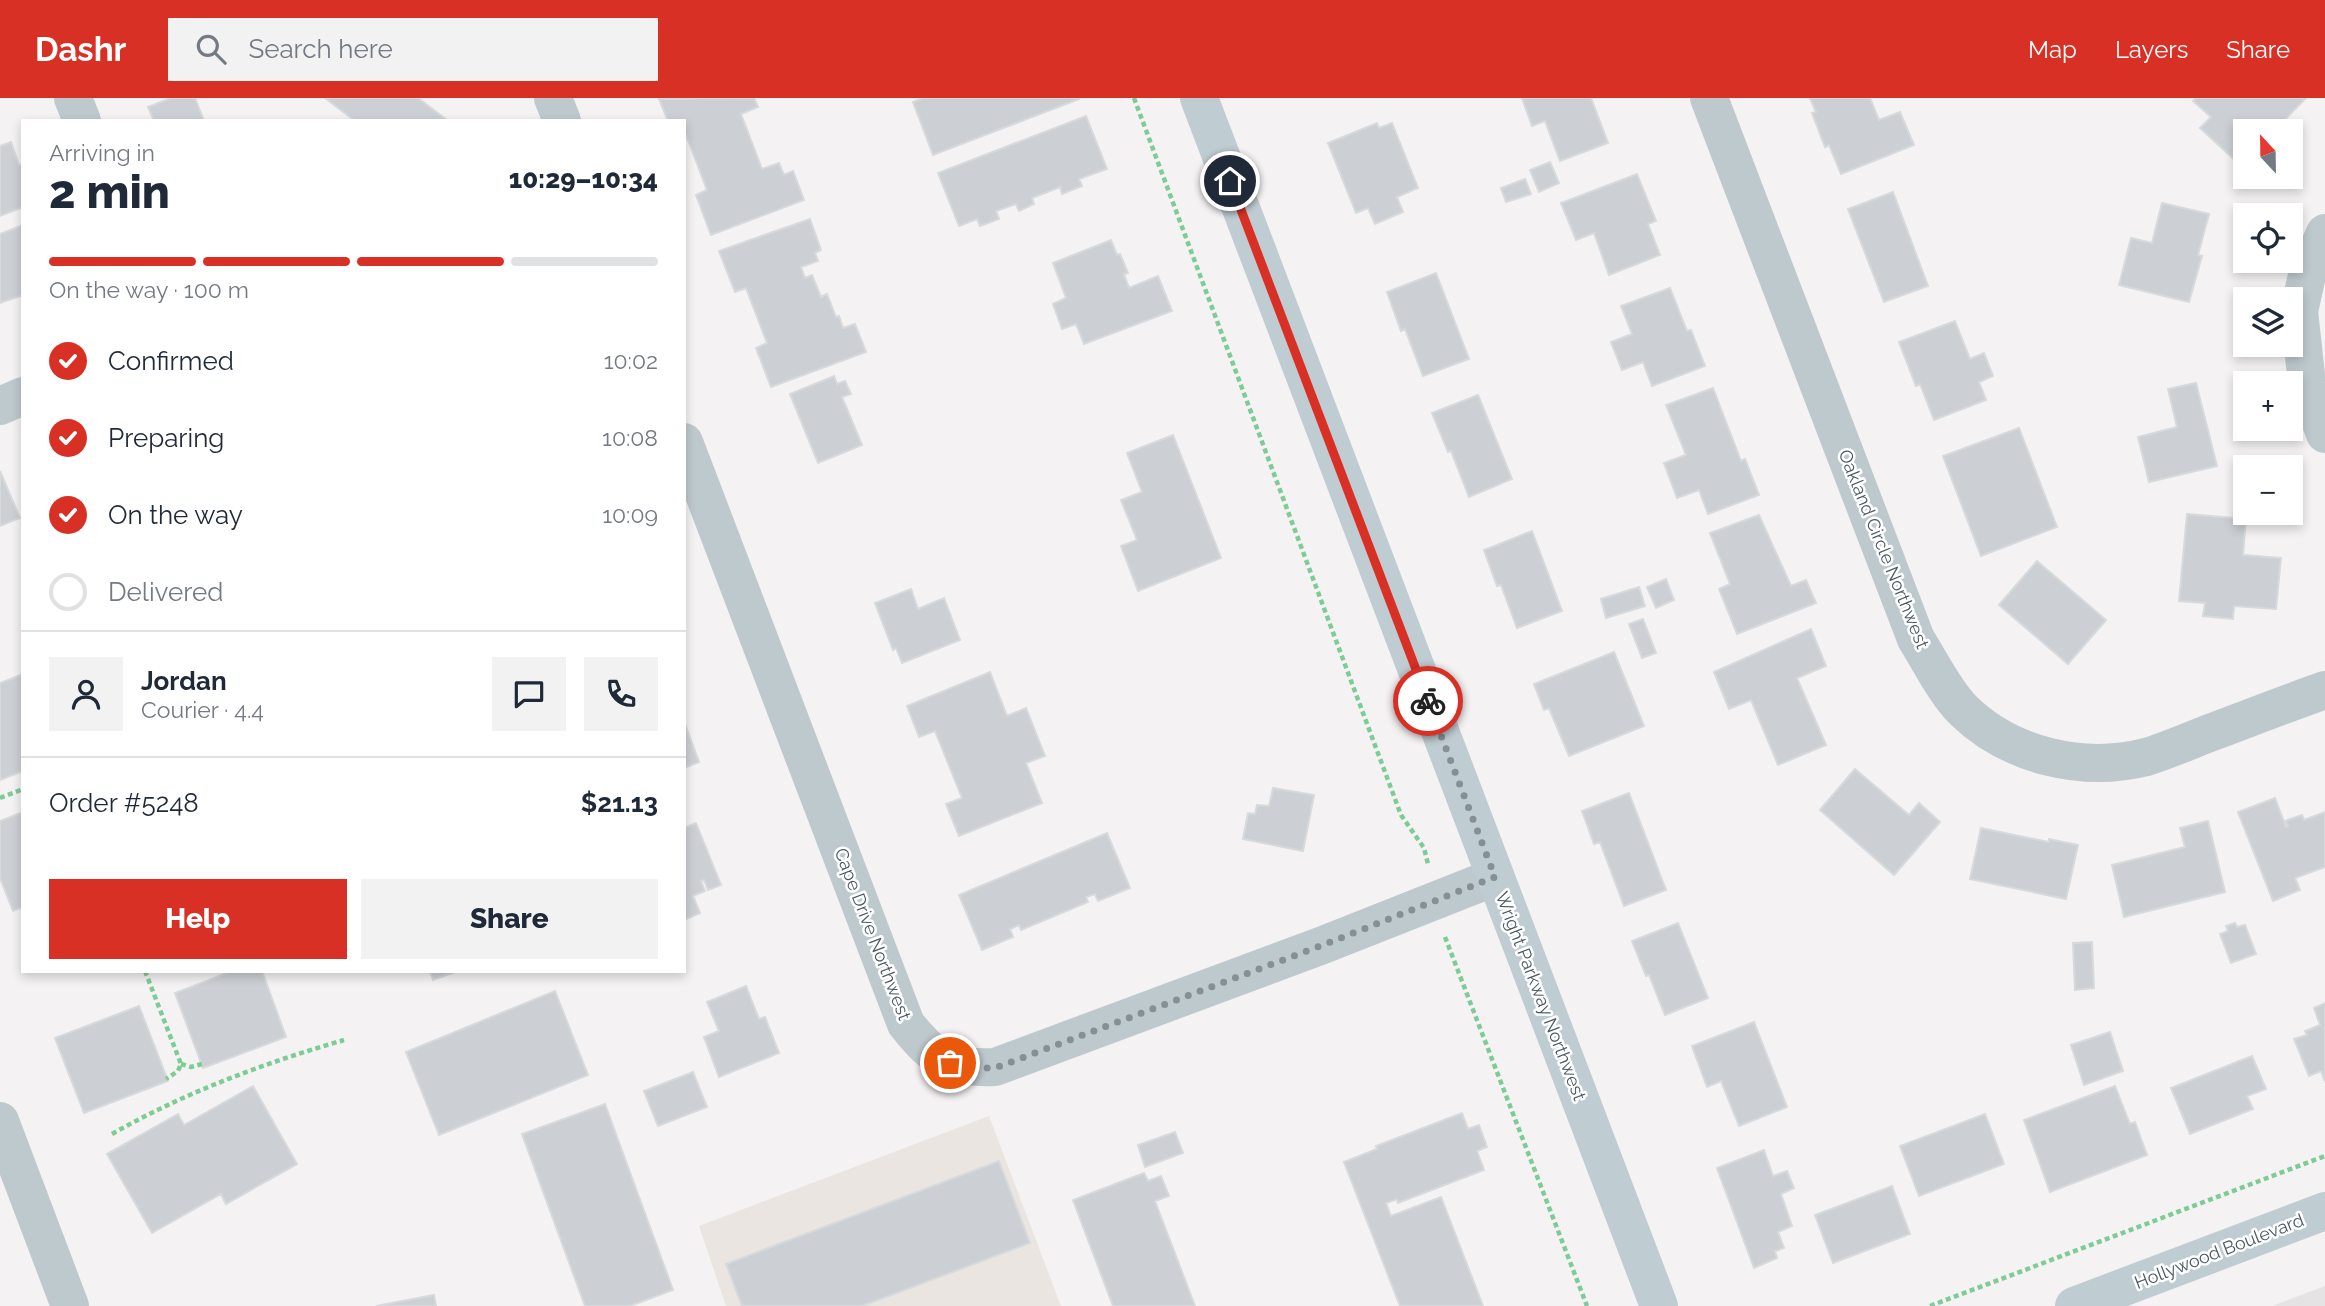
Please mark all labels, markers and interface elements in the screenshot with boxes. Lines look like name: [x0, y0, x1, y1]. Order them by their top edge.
search box: [168, 18, 658, 81]
text: Dashr: [35, 30, 126, 69]
icon: search: [192, 30, 230, 68]
text: Search here: [248, 34, 393, 64]
text: Map: [2028, 35, 2077, 64]
text: Layers: [2115, 35, 2188, 64]
text: Share: [2226, 35, 2290, 64]
north arrow: [2233, 119, 2303, 189]
map controls: [2233, 119, 2303, 525]
text: Arriving in: [49, 139, 155, 166]
pin: [1200, 151, 1260, 211]
icon: home: [1211, 162, 1249, 200]
text: 10:29–10:34: [509, 164, 658, 194]
text: 2 min: [49, 165, 170, 219]
button: locate: [2233, 203, 2303, 273]
text: On the way · 100 m: [49, 276, 249, 303]
button: layers: [2233, 287, 2303, 357]
icon: check: [49, 342, 87, 380]
text: Confirmed: [108, 346, 234, 376]
text: 10:02: [604, 347, 658, 374]
button: +: [2233, 371, 2303, 441]
icon: check: [49, 419, 87, 457]
text: Preparing: [108, 423, 224, 453]
text: 10:08: [602, 424, 658, 451]
street label: Oakland Circle Northwest: [1834, 446, 1934, 652]
button: −: [2233, 455, 2303, 525]
icon: check: [49, 496, 87, 534]
text: On the way: [108, 500, 243, 530]
text: 10:09: [602, 501, 658, 528]
text: Delivered: [108, 577, 223, 607]
button: person: [49, 657, 123, 731]
button: chat: [492, 657, 566, 731]
button: phone: [584, 657, 658, 731]
text: Jordan: [141, 666, 227, 696]
courier: [1393, 666, 1463, 736]
icon: bike: [1409, 682, 1447, 720]
text: Courier · 4.4: [141, 696, 264, 723]
text: Order #5248: [49, 788, 199, 818]
text: $21.13: [581, 788, 658, 818]
street label: Cape Drive Northwest: [830, 845, 916, 1023]
button: Help: [49, 879, 347, 959]
button: Share: [361, 879, 658, 959]
street label: Wright Parkway Northwest: [1491, 889, 1591, 1103]
pin: [920, 1033, 980, 1093]
icon: bag: [931, 1044, 969, 1082]
street label: Hollywood Boulevard: [2131, 1209, 2307, 1293]

